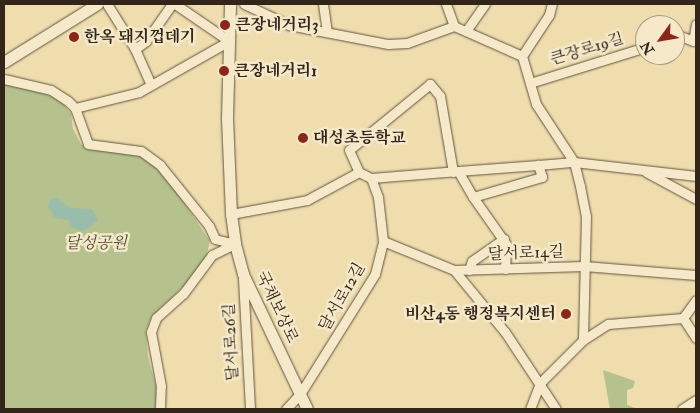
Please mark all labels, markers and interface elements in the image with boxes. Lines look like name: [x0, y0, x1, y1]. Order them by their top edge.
place label: 큰장네거리3: [235, 15, 318, 35]
north arrow: [635, 15, 685, 65]
marker: 큰장네거리3: [219, 19, 231, 31]
place label: 한옥 돼지껍데기: [84, 27, 196, 47]
street label: 큰장로19길: [548, 29, 626, 69]
marker: 한옥 돼지껍데기: [68, 31, 80, 43]
text: N: [637, 38, 658, 58]
place label: 큰장네거리1: [234, 61, 317, 81]
marker: 큰장네거리1: [218, 65, 230, 77]
place label: 대성초등학교: [313, 128, 406, 148]
marker: 대성초등학교: [297, 132, 309, 144]
park label: 달성공원: [65, 233, 127, 253]
street label: 달서로14길: [488, 242, 564, 264]
street label: 달서로12길: [315, 259, 369, 335]
street label: 국채보상로: [252, 268, 302, 346]
street label: 달서로26길: [219, 303, 243, 381]
place label: 비산4동 행정복지센터: [405, 304, 556, 324]
marker: 비산4동 행정복지센터: [560, 308, 572, 320]

